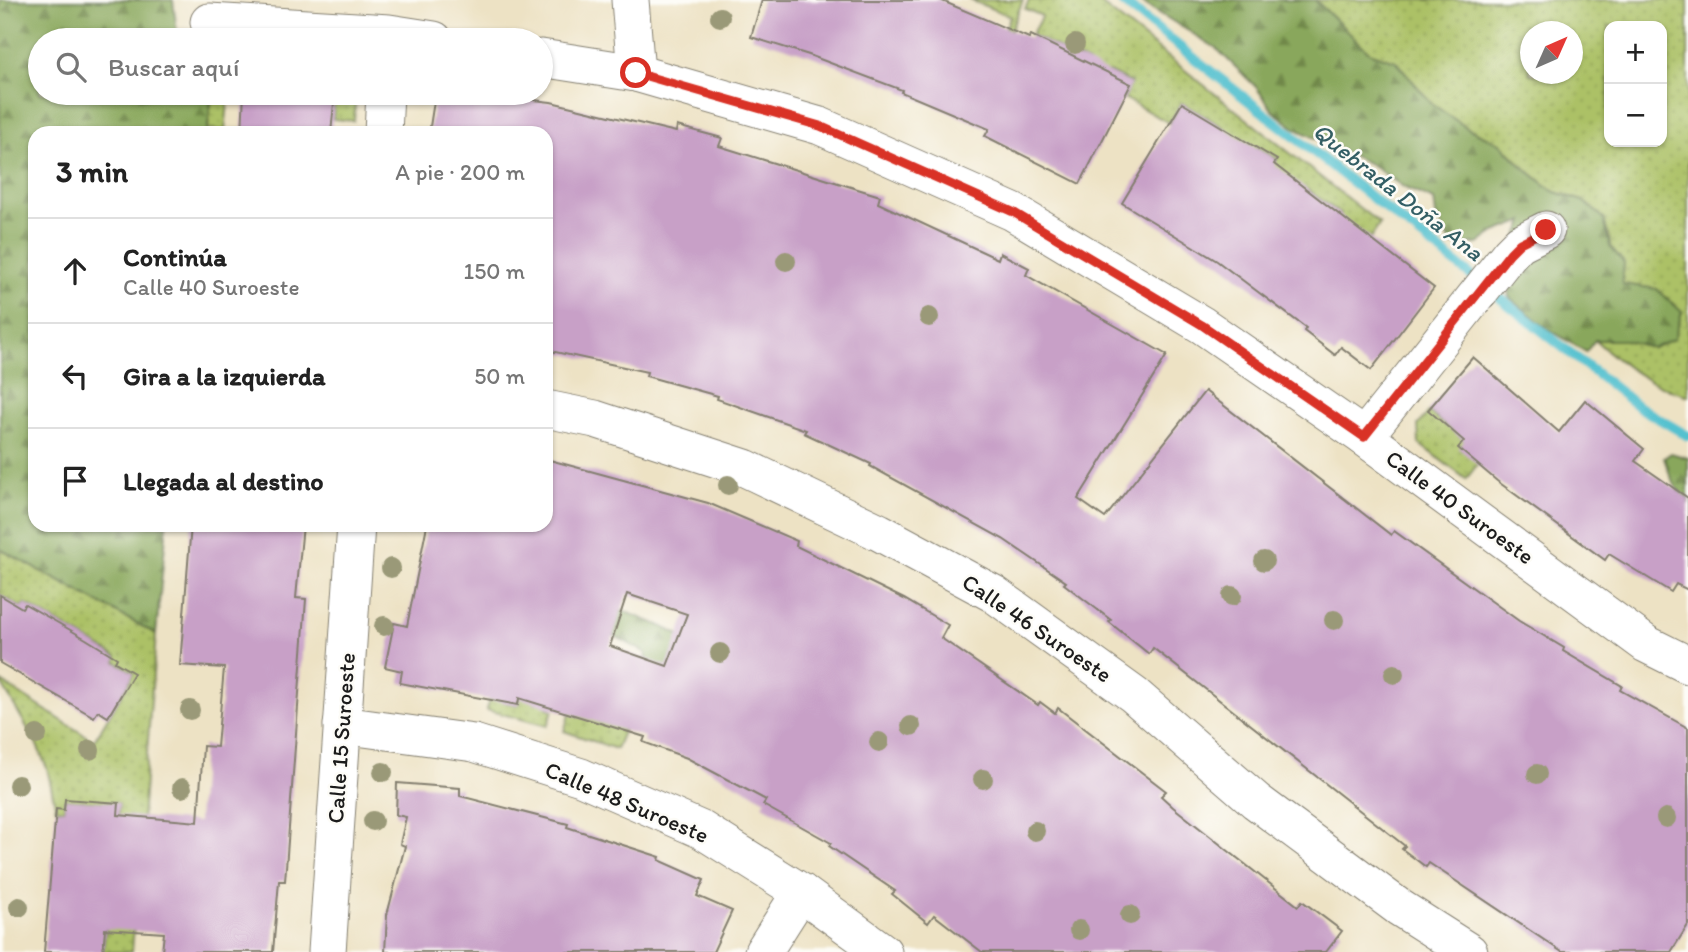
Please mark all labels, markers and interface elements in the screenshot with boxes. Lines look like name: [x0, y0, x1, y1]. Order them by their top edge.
north arrow: [1520, 21, 1583, 84]
map controls: [1604, 21, 1667, 147]
button: +: [1604, 21, 1667, 84]
search box: [28, 28, 553, 105]
icon: search: [52, 48, 90, 86]
text: Buscar aquí: [108, 51, 239, 83]
route start: [620, 57, 651, 88]
button: −: [1604, 84, 1667, 147]
water label: Quebrada Doña Ana: [1307, 116, 1490, 267]
text: 3 min: [56, 153, 128, 190]
text: A pie · 200 m: [395, 158, 525, 186]
route end: [1530, 214, 1561, 245]
text: Continúa: [123, 241, 227, 273]
icon: ahead: [56, 252, 94, 290]
text: 150 m: [464, 257, 525, 285]
text: Calle 40 Suroeste: [123, 273, 300, 301]
icon: left: [56, 357, 94, 395]
text: Gira a la izquierda: [123, 360, 326, 392]
text: 50 m: [474, 362, 525, 390]
street label: Calle 40 Suroeste: [1380, 444, 1540, 570]
icon: arrive: [56, 462, 94, 500]
text: Llegada al destino: [123, 465, 324, 497]
street label: Calle 46 Suroeste: [957, 568, 1117, 688]
street label: Calle 15 Suroeste: [321, 652, 361, 824]
street label: Calle 48 Suroeste: [541, 755, 713, 849]

